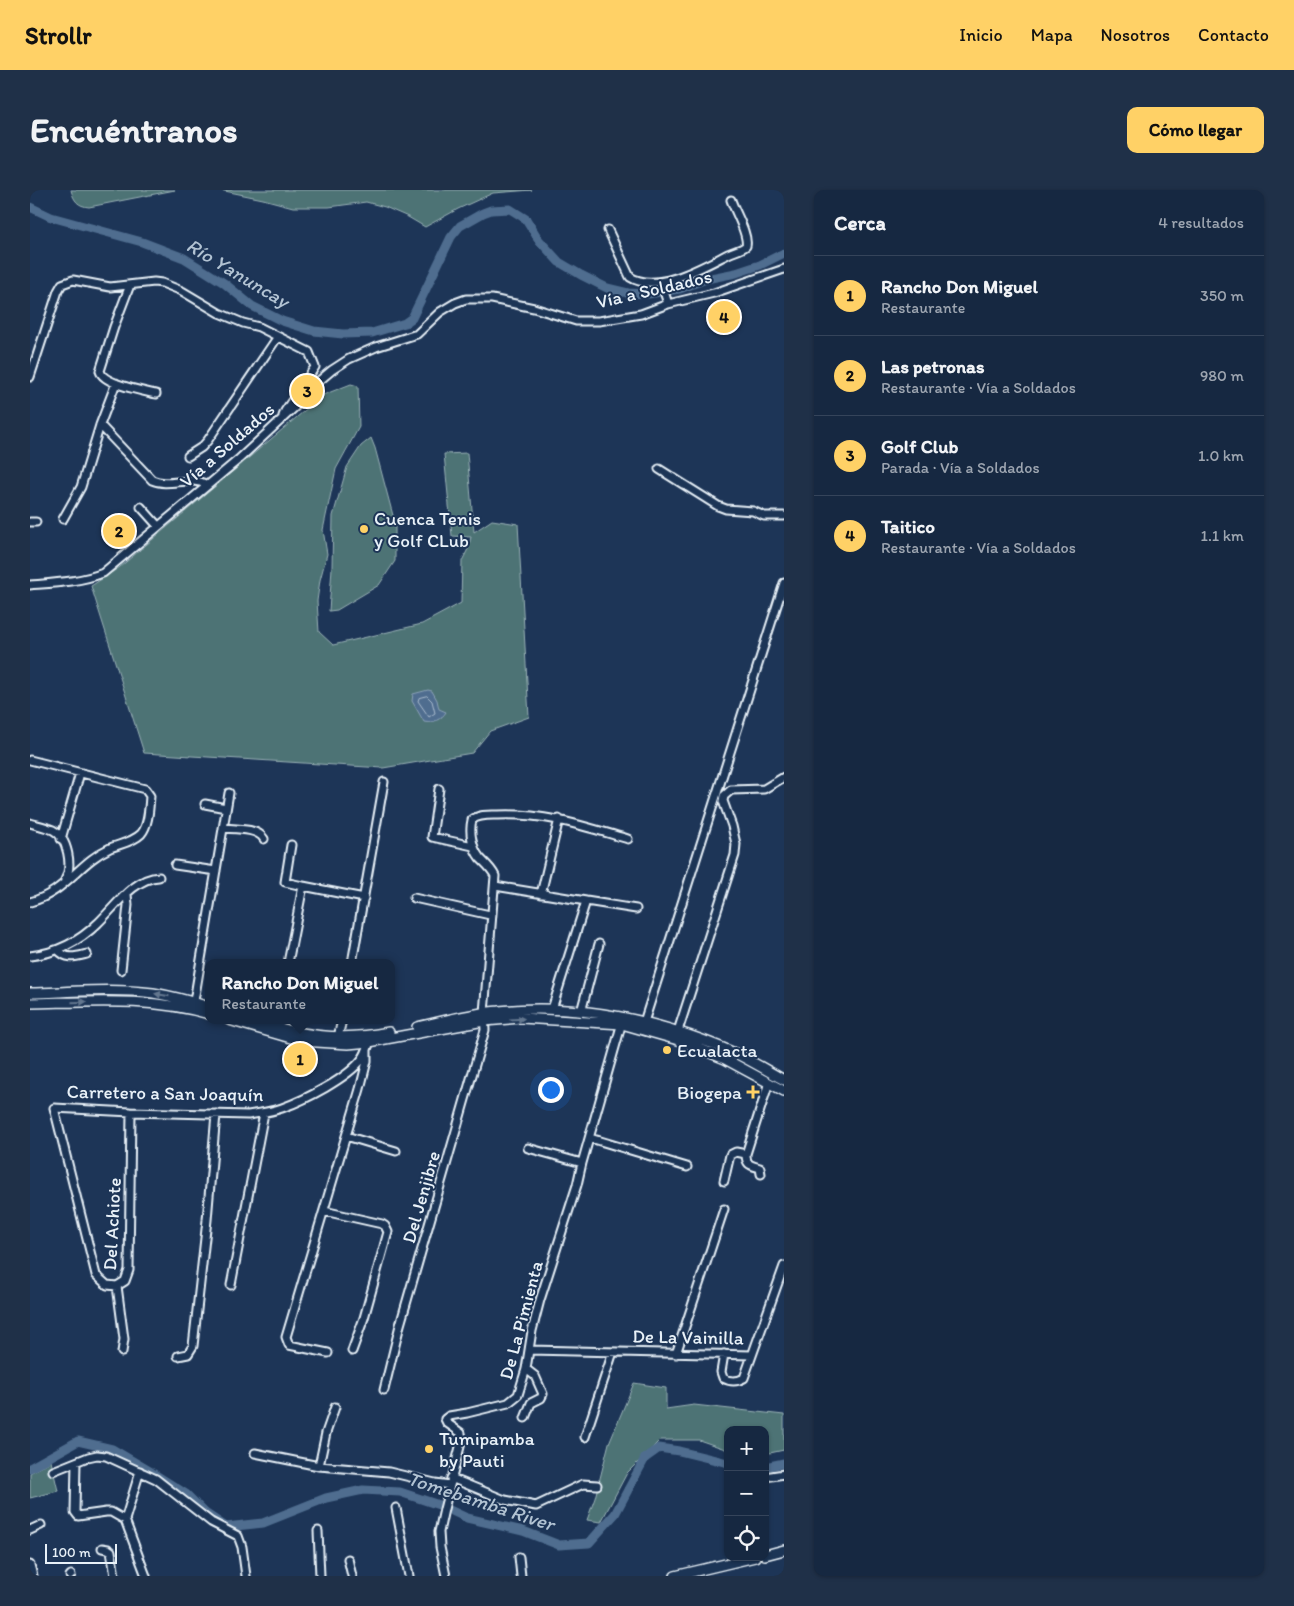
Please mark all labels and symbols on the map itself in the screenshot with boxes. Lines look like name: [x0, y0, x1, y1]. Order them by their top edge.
water label: Río Yanuncay: [182, 233, 296, 314]
street label: Vía a Soldados: [594, 265, 714, 313]
pin: 4: [708, 298, 740, 336]
pin: 3: [291, 372, 323, 410]
street label: Vía a Soldados: [175, 398, 279, 492]
place label: Cuenca Tenis y Golf CLub: [374, 507, 481, 552]
pin: 2: [103, 512, 135, 550]
marker: Cuenca Tenis y Golf CLub: [358, 523, 370, 535]
one-way arrow: [153, 990, 169, 998]
one-way arrow: [71, 998, 87, 1006]
one-way arrow: [510, 1014, 526, 1022]
place label: Ecualacta: [677, 1039, 758, 1062]
pin: 1: [284, 1040, 316, 1078]
marker: Ecualacta: [661, 1044, 673, 1056]
your location: [538, 1077, 564, 1103]
street label: Carretero a San Joaquín: [67, 1080, 264, 1106]
place label: Biogepa: [677, 1081, 742, 1104]
marker: Biogepa: [746, 1085, 760, 1099]
street label: Del Jenjibre: [397, 1148, 445, 1246]
street label: Del Achiote: [98, 1177, 126, 1271]
street label: De La Pimienta: [494, 1258, 548, 1382]
street label: De La Vainilla: [632, 1325, 744, 1349]
place label: Tumipamba by Pauti: [439, 1427, 535, 1472]
marker: Tumipamba by Pauti: [423, 1443, 435, 1455]
water label: Tomebamba River: [405, 1466, 559, 1537]
scale bar: [45, 1541, 118, 1564]

